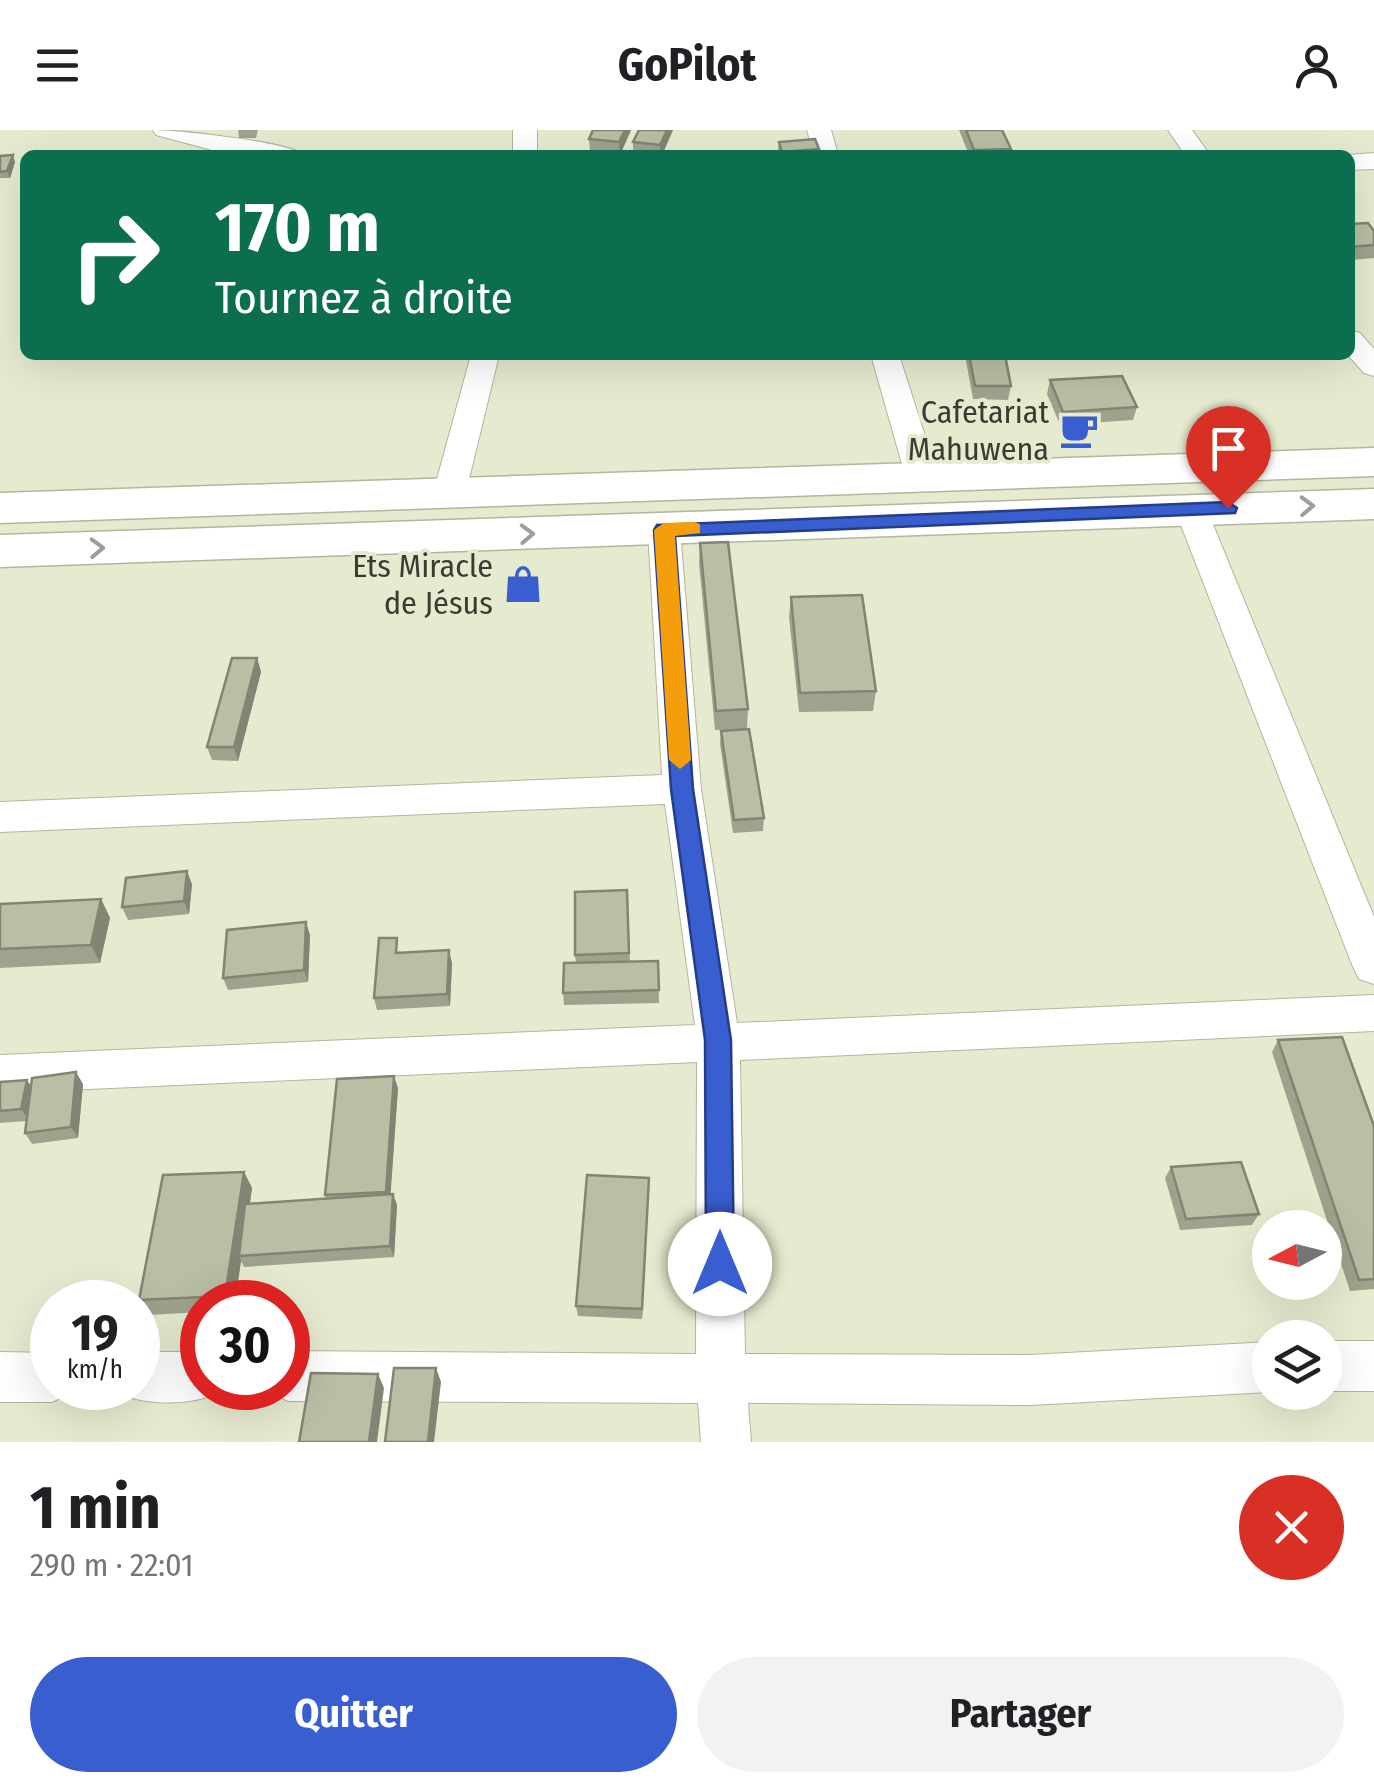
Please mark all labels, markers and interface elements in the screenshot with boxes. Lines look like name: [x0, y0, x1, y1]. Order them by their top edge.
icon: menu: [30, 38, 85, 93]
text: GoPilot: [618, 38, 756, 92]
icon: person: [1289, 38, 1344, 93]
text: 170 m: [215, 186, 380, 270]
icon: right: [50, 190, 180, 320]
text: Tournez à droite: [215, 271, 513, 325]
place label: Cafetariat Mahuwena: [908, 393, 1050, 468]
pin: [1186, 406, 1271, 509]
cafe icon: Cafetariat Mahuwena: [1058, 409, 1100, 451]
icon: arrive: [1201, 421, 1256, 476]
one-way arrow: [1299, 496, 1315, 517]
one-way arrow: [520, 524, 536, 545]
one-way arrow: [90, 538, 106, 559]
place label: Ets Miracle de Jésus: [352, 547, 493, 622]
shop icon: Ets Miracle de Jésus: [502, 563, 544, 605]
north arrow: [1252, 1210, 1342, 1300]
map controls: [1252, 1210, 1342, 1410]
position arrow: [668, 1212, 772, 1316]
speed limit sign: 30: [180, 1280, 310, 1410]
text: 19: [71, 1303, 118, 1363]
button: layers: [1252, 1320, 1342, 1410]
text: km/h: [67, 1355, 123, 1385]
text: 1 min: [30, 1472, 161, 1544]
button: close: [1239, 1475, 1344, 1580]
text: 290 m · 22:01: [30, 1546, 193, 1584]
button: Quitter: [30, 1657, 677, 1772]
button: Partager: [697, 1657, 1344, 1772]

